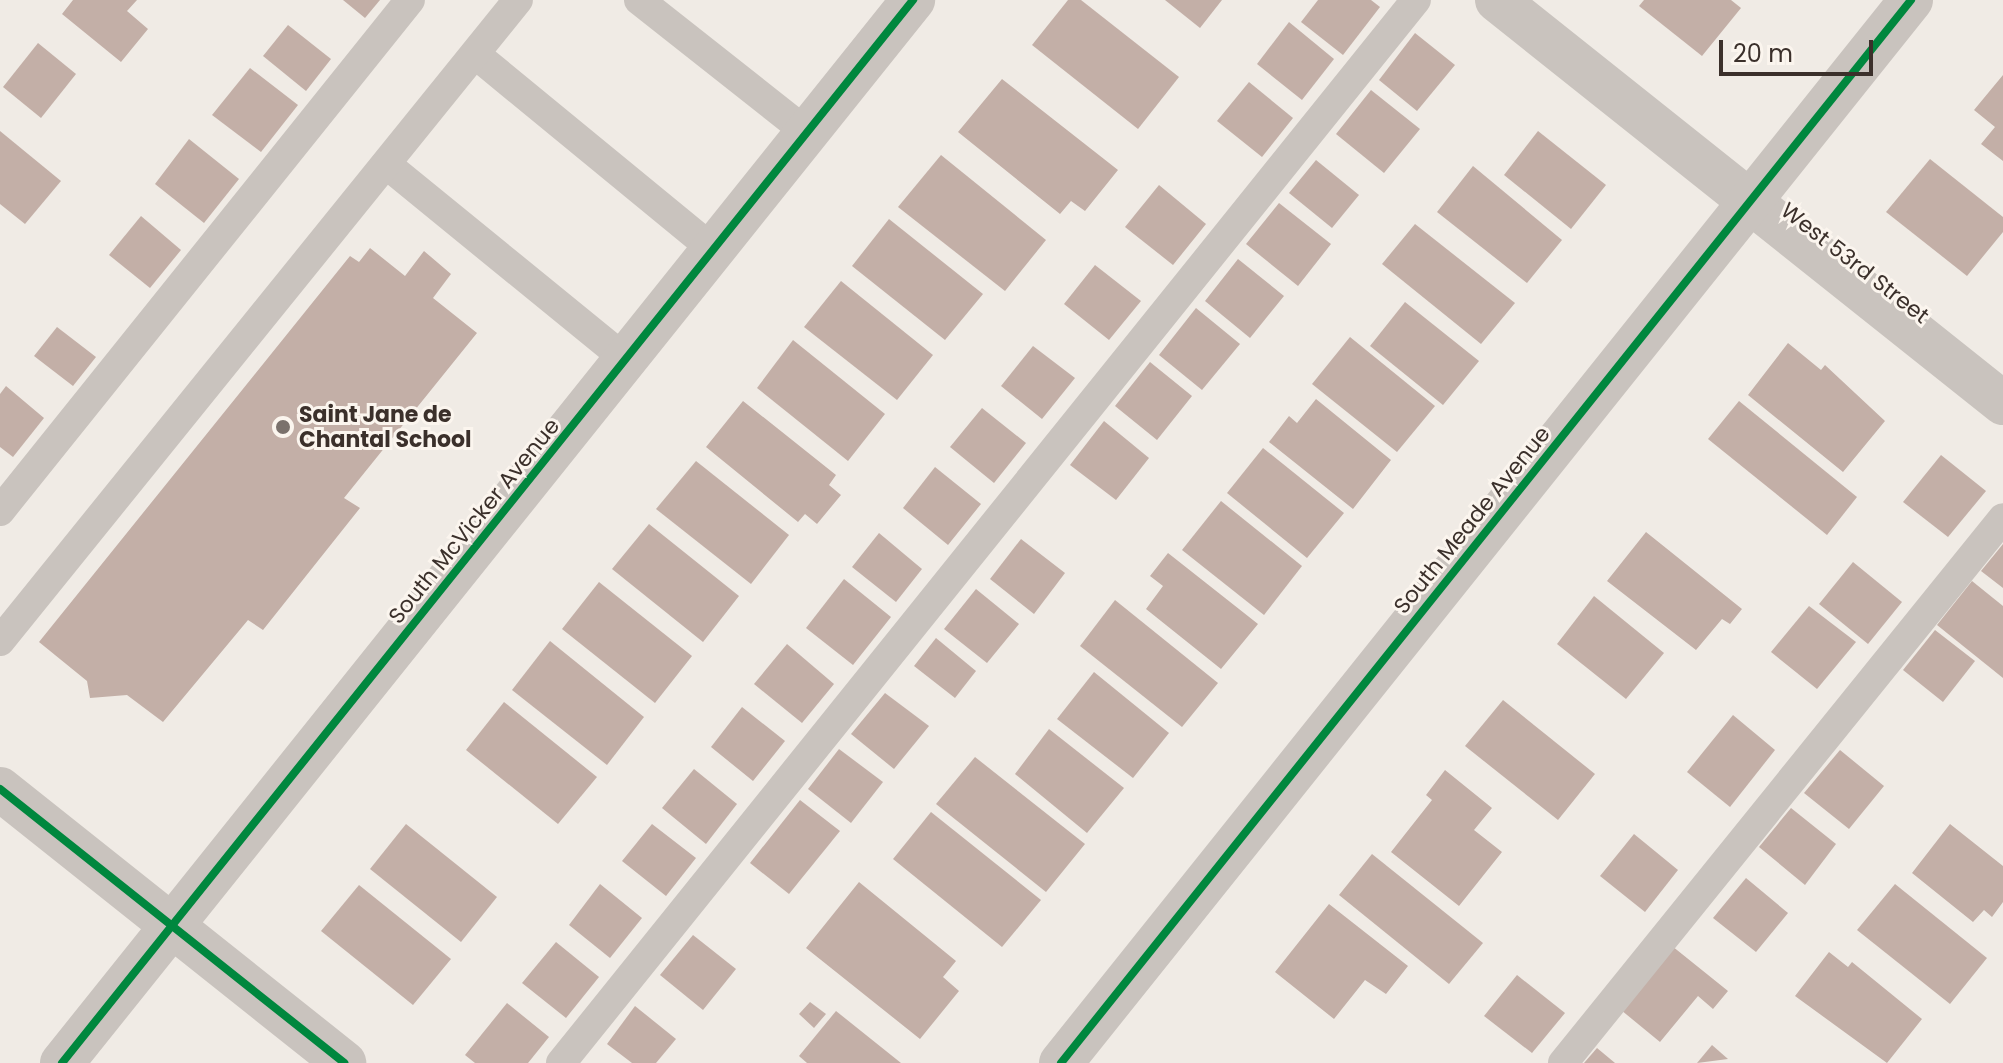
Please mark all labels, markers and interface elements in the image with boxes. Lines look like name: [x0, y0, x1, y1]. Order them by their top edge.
scale bar: [1723, 24, 1877, 74]
text: 20 m: [1733, 37, 1793, 70]
street label: West 53rd Street: [1776, 197, 1934, 329]
place label: Saint Jane de Chantal School: [299, 401, 472, 452]
street label: South McVicker Avenue: [383, 413, 565, 629]
marker: Saint Jane de Chantal School: [274, 418, 292, 436]
street label: South Meade Avenue: [1388, 421, 1556, 619]

